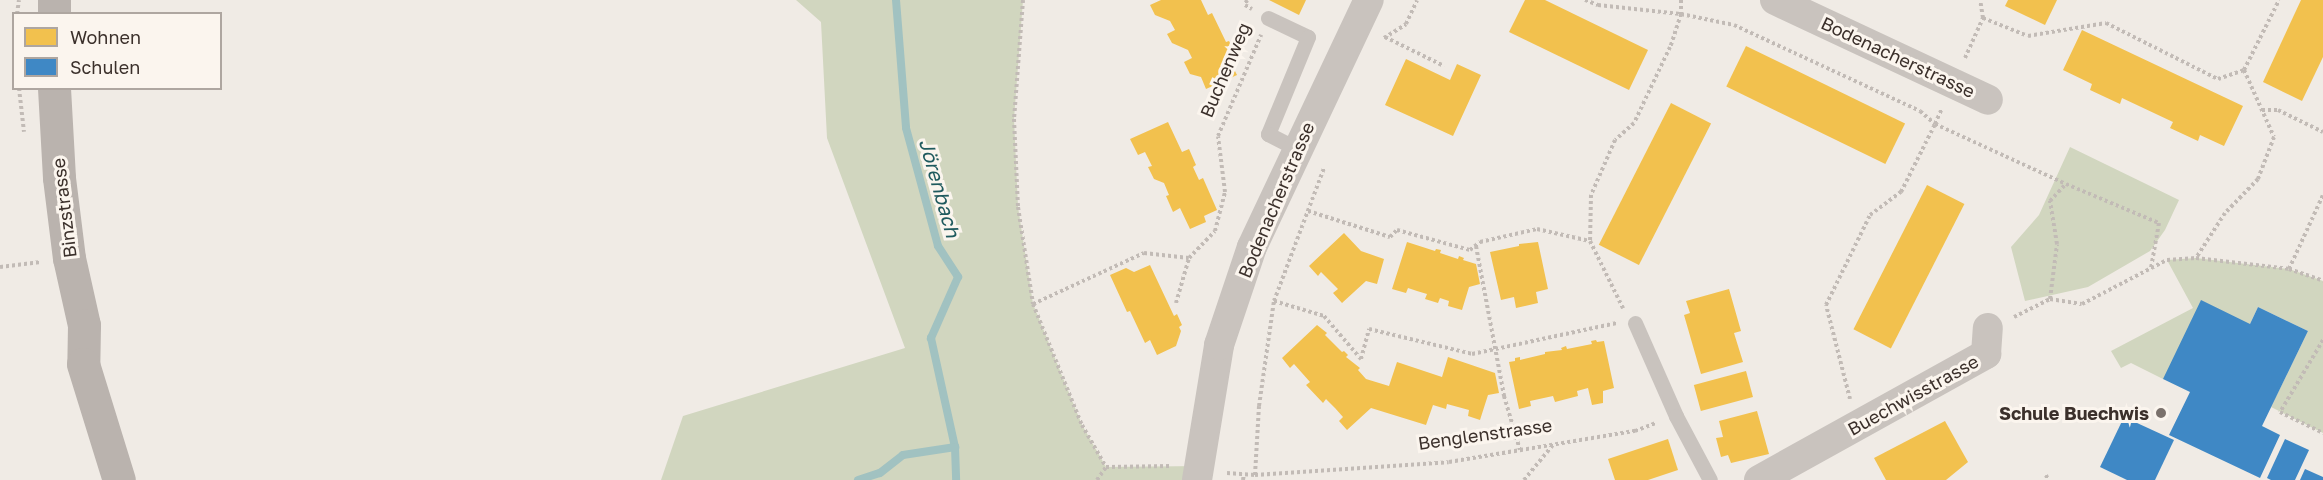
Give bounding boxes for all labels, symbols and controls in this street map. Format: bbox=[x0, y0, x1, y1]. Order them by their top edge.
legend bbox=[12, 12, 222, 90]
street label: Bodenacherstrasse bbox=[1818, 12, 1978, 102]
street label: Buchenweg bbox=[1195, 19, 1255, 121]
text: Wohnen bbox=[70, 26, 141, 48]
text: Schulen bbox=[70, 56, 140, 78]
street label: Bodenacherstrasse bbox=[1233, 119, 1319, 281]
water label: Jörenbach bbox=[914, 136, 966, 240]
street label: Binzstrasse bbox=[47, 157, 81, 259]
street label: Buechwisstrasse bbox=[1844, 350, 1982, 440]
place label: Schule Buechwis bbox=[1999, 402, 2149, 424]
marker: Schule Buechwis bbox=[2154, 406, 2168, 420]
street label: Benglenstrasse bbox=[1417, 414, 1553, 454]

